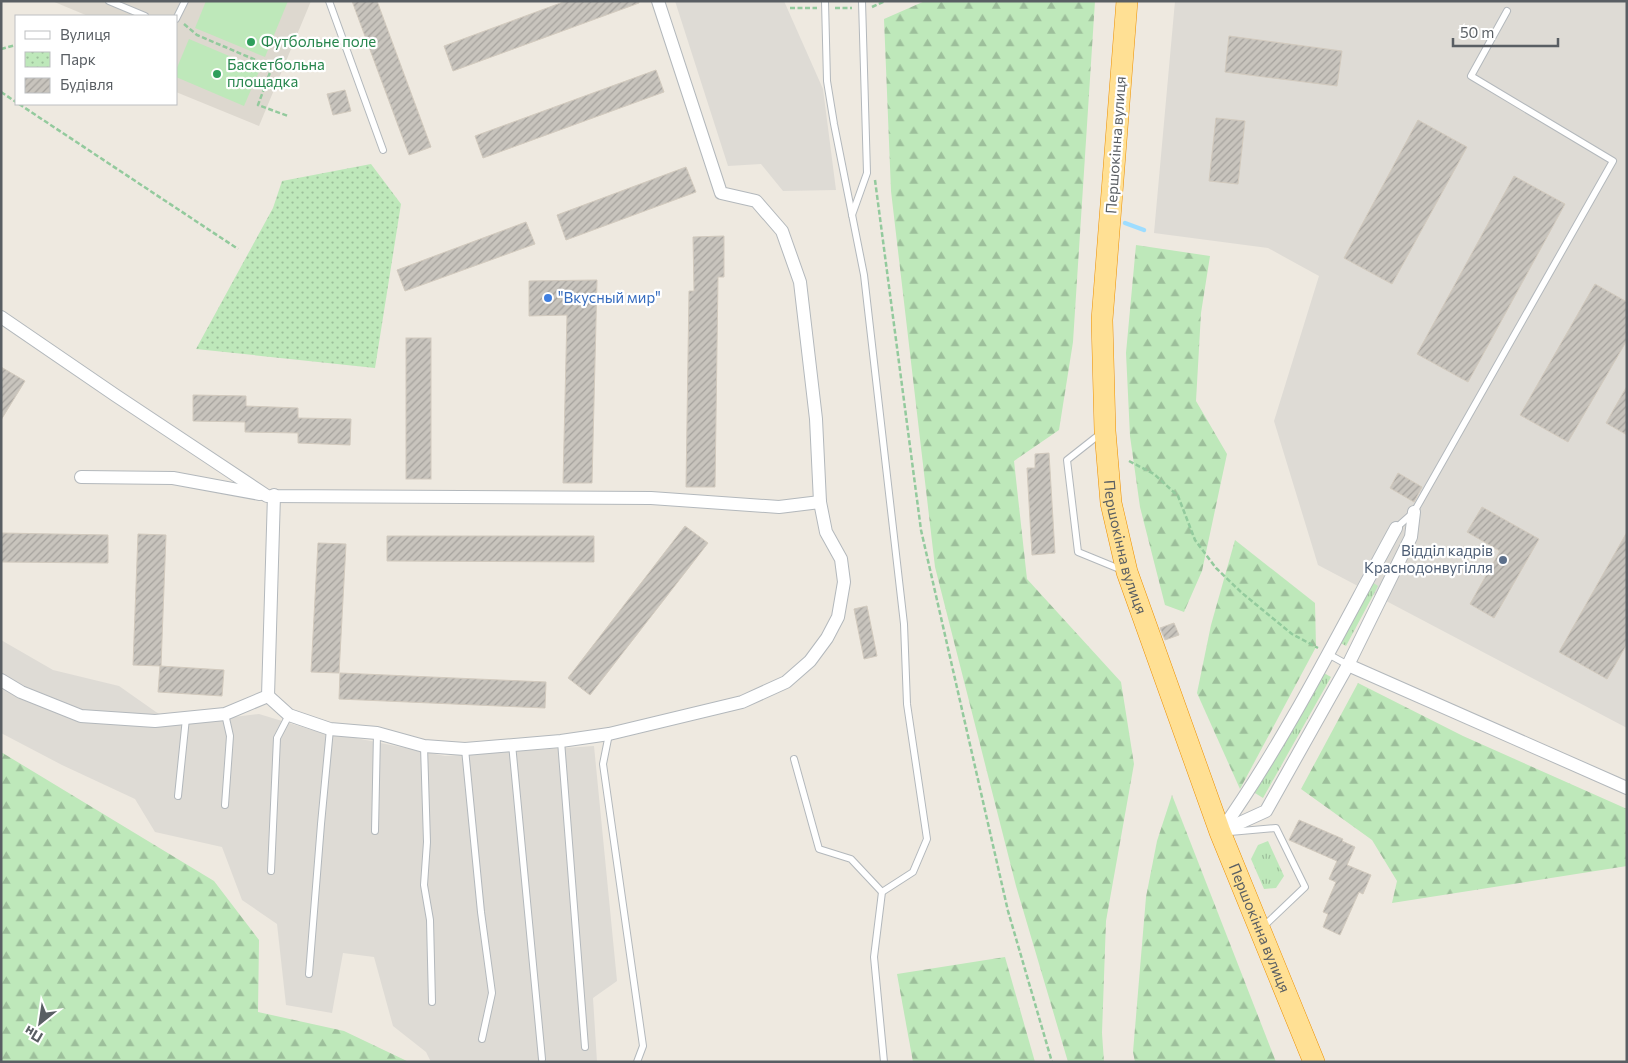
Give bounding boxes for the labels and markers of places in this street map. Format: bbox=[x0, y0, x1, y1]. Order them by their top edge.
place label: Футбольне поле bbox=[261, 32, 376, 50]
marker: Футбольне поле bbox=[245, 36, 257, 48]
place label: Баскетбольна площадка bbox=[227, 55, 325, 90]
marker: Баскетбольна площадка bbox=[211, 68, 223, 80]
place label: "Вкусный мир" bbox=[558, 288, 661, 306]
marker: "Вкусный мир" bbox=[542, 292, 554, 304]
place label: Відділ кадрів Краснодонвугілля bbox=[1364, 541, 1493, 576]
marker: Відділ кадрів Краснодонвугілля bbox=[1497, 554, 1509, 566]

